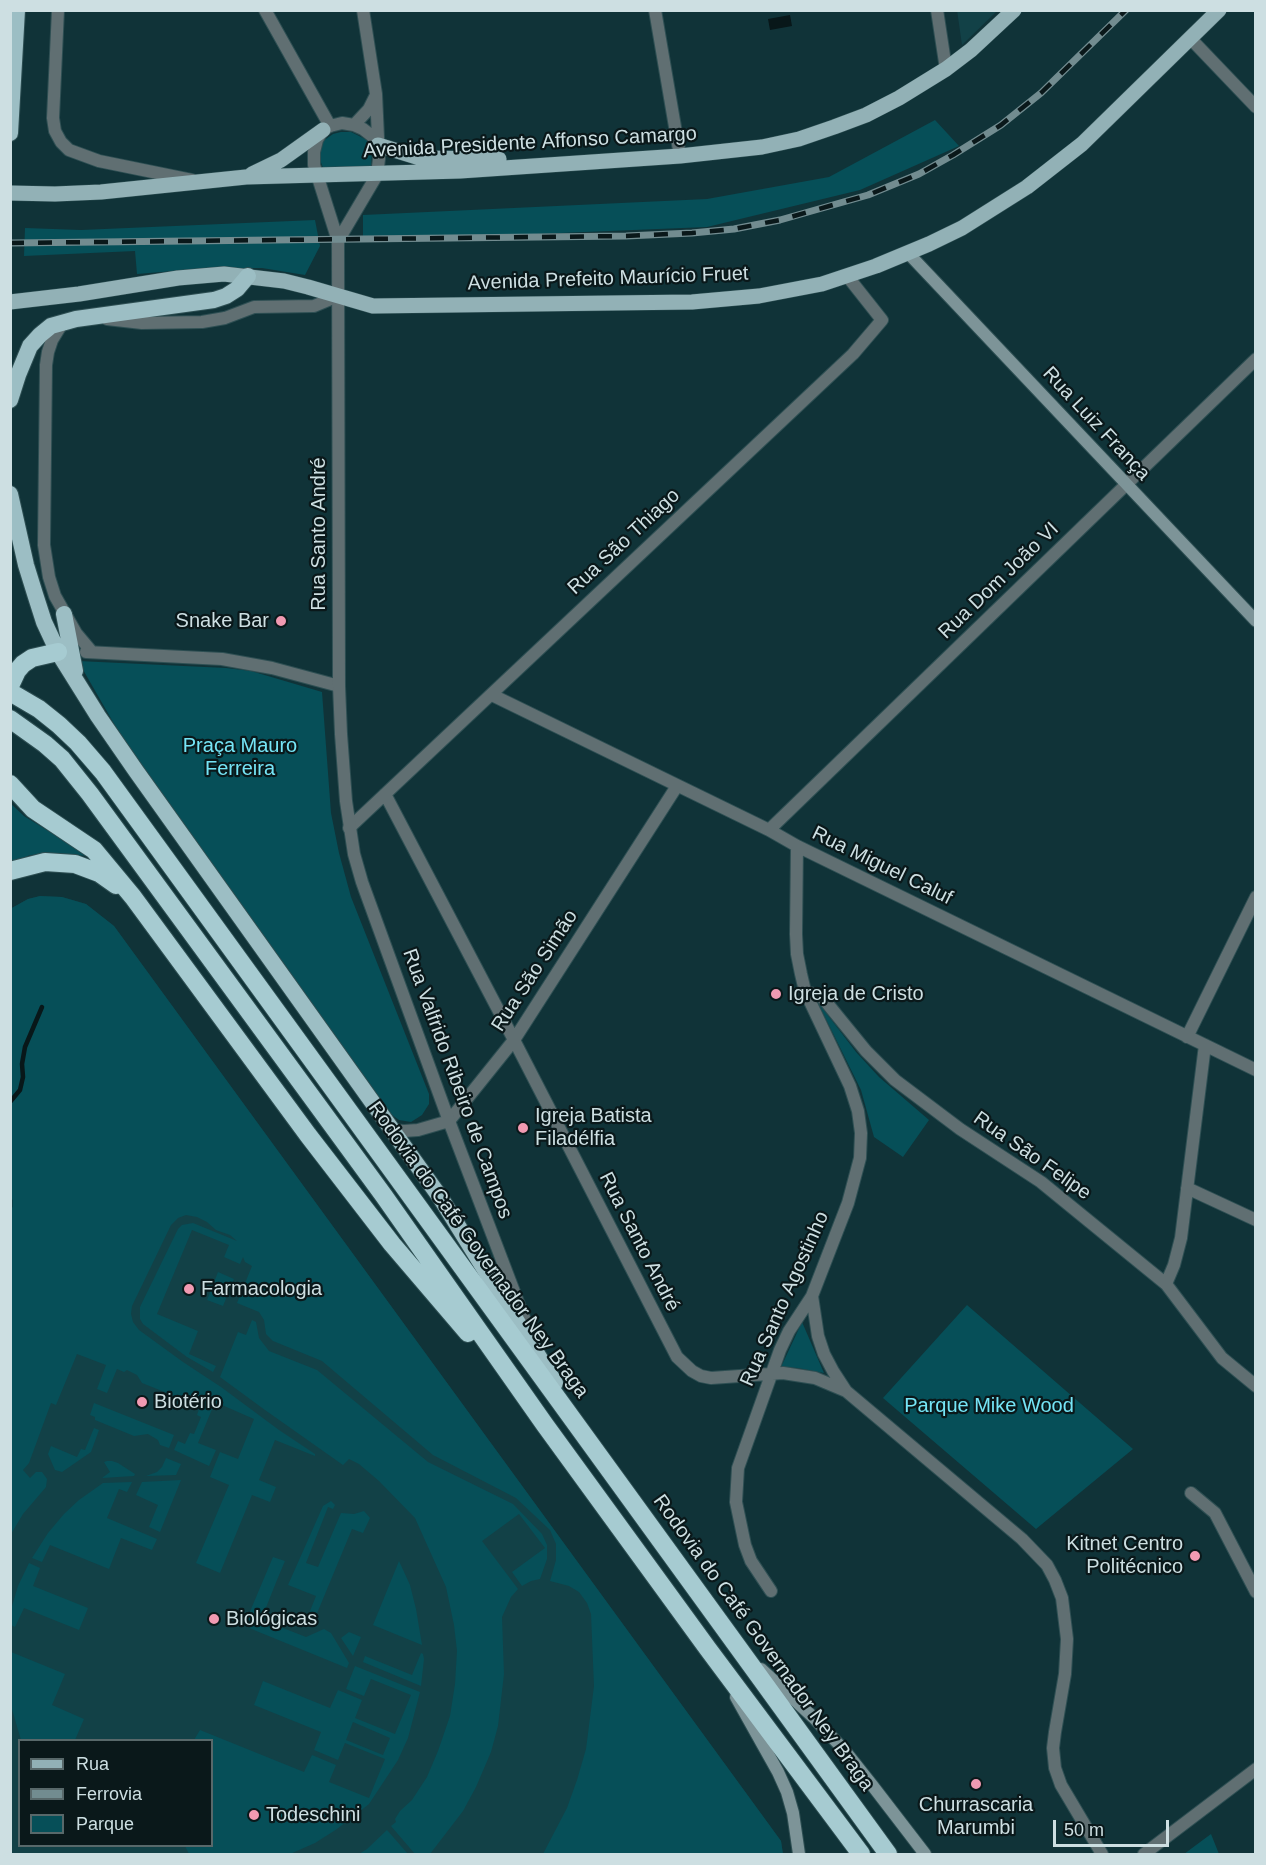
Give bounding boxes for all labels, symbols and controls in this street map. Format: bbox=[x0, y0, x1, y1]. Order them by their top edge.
street label: Avenida Presidente Affonso Camargo bbox=[363, 122, 697, 164]
street label: Avenida Prefeito Maurício Fruet bbox=[467, 262, 749, 296]
street label: Rua Luiz França bbox=[1037, 362, 1155, 486]
street label: Rua Santo André bbox=[307, 457, 331, 611]
street label: Rua São Thiago bbox=[563, 484, 685, 600]
street label: Rua Dom João VI bbox=[934, 518, 1064, 644]
place label: Snake Bar bbox=[176, 609, 269, 633]
marker: Snake Bar bbox=[274, 614, 288, 628]
park label: Praça Mauro Ferreira bbox=[183, 734, 297, 781]
street label: Rua Miguel Caluf bbox=[808, 822, 956, 910]
street label: Rua São Simão bbox=[487, 906, 583, 1036]
street label: Rua Valfrido Ribeiro de Campos bbox=[397, 946, 517, 1222]
place label: Igreja de Cristo bbox=[788, 982, 924, 1006]
marker: Igreja de Cristo bbox=[769, 987, 783, 1001]
street label: Rodovia do Café Governador Ney Braga bbox=[362, 1097, 594, 1403]
place label: Igreja Batista Filadélfia bbox=[535, 1104, 652, 1151]
street label: Rua São Felipe bbox=[969, 1107, 1095, 1205]
marker: Igreja Batista Filadélfia bbox=[516, 1121, 530, 1135]
street label: Rua Santo André bbox=[593, 1168, 685, 1316]
street label: Rua Santo Agostinho bbox=[736, 1208, 834, 1390]
place label: Farmacologia bbox=[201, 1277, 322, 1301]
marker: Farmacologia bbox=[182, 1282, 196, 1296]
place label: Biotério bbox=[154, 1390, 222, 1414]
park label: Parque Mike Wood bbox=[904, 1394, 1074, 1418]
marker: Biotério bbox=[135, 1395, 149, 1409]
street label: Rodovia do Café Governador Ney Braga bbox=[647, 1490, 879, 1796]
place label: Kitnet Centro Politécnico bbox=[1066, 1532, 1183, 1579]
marker: Kitnet Centro Politécnico bbox=[1188, 1549, 1202, 1563]
place label: Biológicas bbox=[226, 1607, 317, 1631]
marker: Biológicas bbox=[207, 1612, 221, 1626]
legend bbox=[18, 1739, 213, 1847]
text: Rua bbox=[76, 1754, 109, 1774]
marker: Churrascaria Marumbi bbox=[969, 1777, 983, 1791]
text: Ferrovia bbox=[76, 1784, 142, 1804]
place label: Churrascaria Marumbi bbox=[919, 1793, 1033, 1840]
place label: Todeschini bbox=[266, 1803, 361, 1827]
marker: Todeschini bbox=[247, 1808, 261, 1822]
scale bar bbox=[1056, 1808, 1172, 1846]
text: Parque bbox=[76, 1814, 134, 1834]
text: 50 m bbox=[1064, 1820, 1104, 1840]

